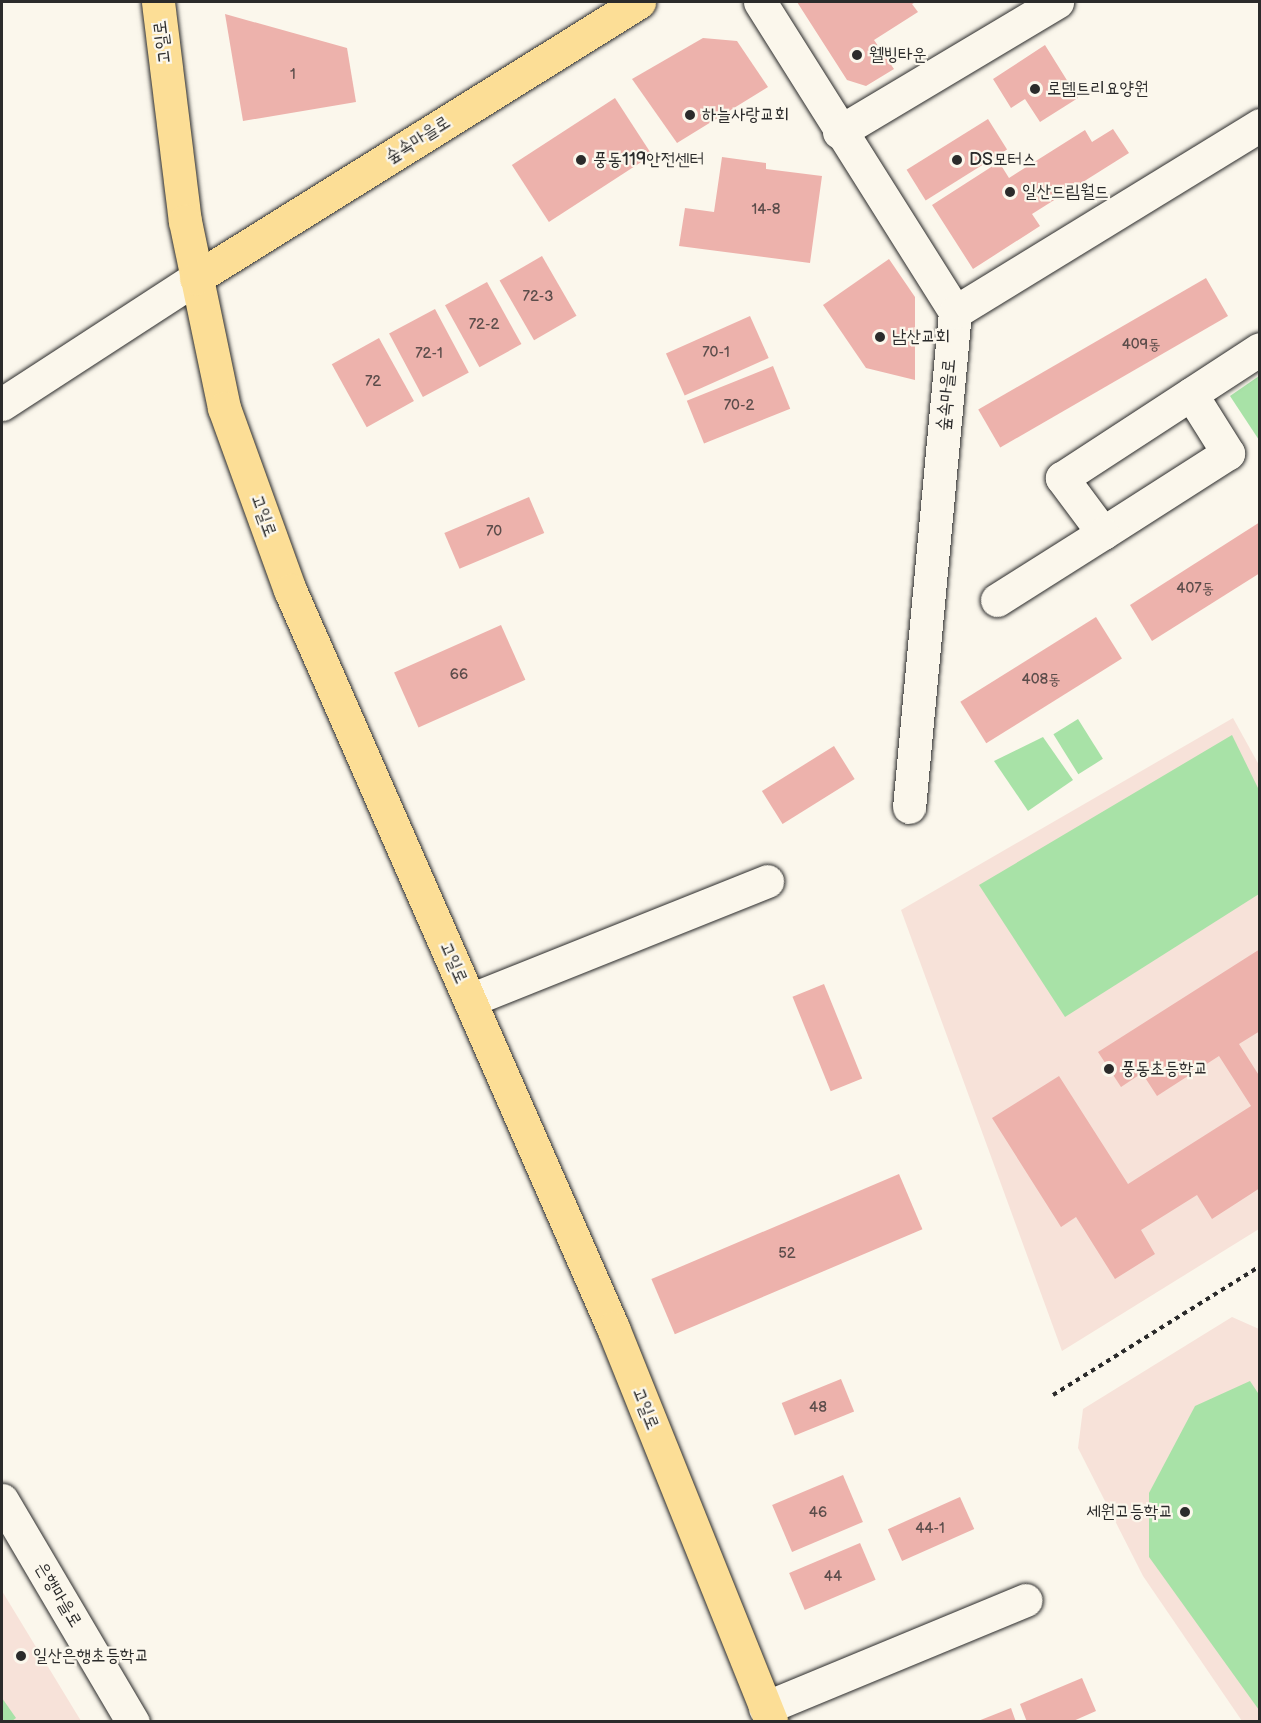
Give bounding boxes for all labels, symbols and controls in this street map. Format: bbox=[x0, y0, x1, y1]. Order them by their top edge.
street label: 고일로 bbox=[150, 19, 176, 65]
place label: 웰빙타운 bbox=[869, 44, 927, 66]
marker: 웰빙타운 bbox=[850, 48, 864, 62]
house number: 1 bbox=[290, 66, 296, 84]
place label: 로뎀트리요양원 bbox=[1047, 78, 1148, 100]
marker: 로뎀트리요양원 bbox=[1028, 82, 1042, 96]
place label: 하늘사랑교회 bbox=[702, 104, 789, 126]
marker: 하늘사랑교회 bbox=[683, 108, 697, 122]
street label: 숲속마을로 bbox=[382, 112, 454, 168]
place label: 풍동119안전센터 bbox=[593, 149, 704, 171]
place label: DS모터스 bbox=[969, 149, 1036, 171]
marker: 풍동119안전센터 bbox=[574, 153, 588, 167]
marker: DS모터스 bbox=[950, 153, 964, 167]
place label: 일산드림월드 bbox=[1022, 181, 1109, 203]
marker: 일산드림월드 bbox=[1003, 185, 1017, 199]
house number: 14-8 bbox=[751, 201, 781, 219]
house number: 72-3 bbox=[523, 288, 553, 306]
house number: 72-2 bbox=[469, 316, 499, 334]
place label: 남산교회 bbox=[892, 326, 950, 348]
marker: 남산교회 bbox=[873, 330, 887, 344]
house number: 409동 bbox=[1122, 336, 1160, 354]
house number: 70-1 bbox=[702, 344, 730, 362]
house number: 72-1 bbox=[415, 345, 443, 363]
street label: 숲속마을로 bbox=[933, 358, 961, 432]
house number: 72 bbox=[365, 373, 381, 391]
house number: 70-2 bbox=[724, 397, 754, 415]
street label: 고일로 bbox=[245, 492, 281, 540]
house number: 70 bbox=[486, 523, 502, 541]
house number: 407동 bbox=[1176, 580, 1214, 598]
house number: 66 bbox=[450, 666, 468, 684]
house number: 408동 bbox=[1022, 671, 1060, 689]
street label: 고일로 bbox=[434, 939, 472, 987]
place label: 풍동초등학교 bbox=[1121, 1058, 1208, 1080]
marker: 풍동초등학교 bbox=[1102, 1062, 1116, 1076]
house number: 52 bbox=[778, 1245, 796, 1263]
street label: 고일로 bbox=[627, 1385, 663, 1433]
house number: 48 bbox=[809, 1399, 827, 1417]
place label: 세원고등학교 bbox=[1086, 1501, 1173, 1523]
house number: 46 bbox=[809, 1504, 827, 1522]
marker: 세원고등학교 bbox=[1178, 1505, 1192, 1519]
house number: 44-1 bbox=[915, 1520, 945, 1538]
street label: 은행마을로 bbox=[30, 1558, 86, 1632]
house number: 44 bbox=[824, 1568, 842, 1586]
place label: 일산은행초등학교 bbox=[33, 1645, 149, 1667]
marker: 일산은행초등학교 bbox=[14, 1649, 28, 1663]

